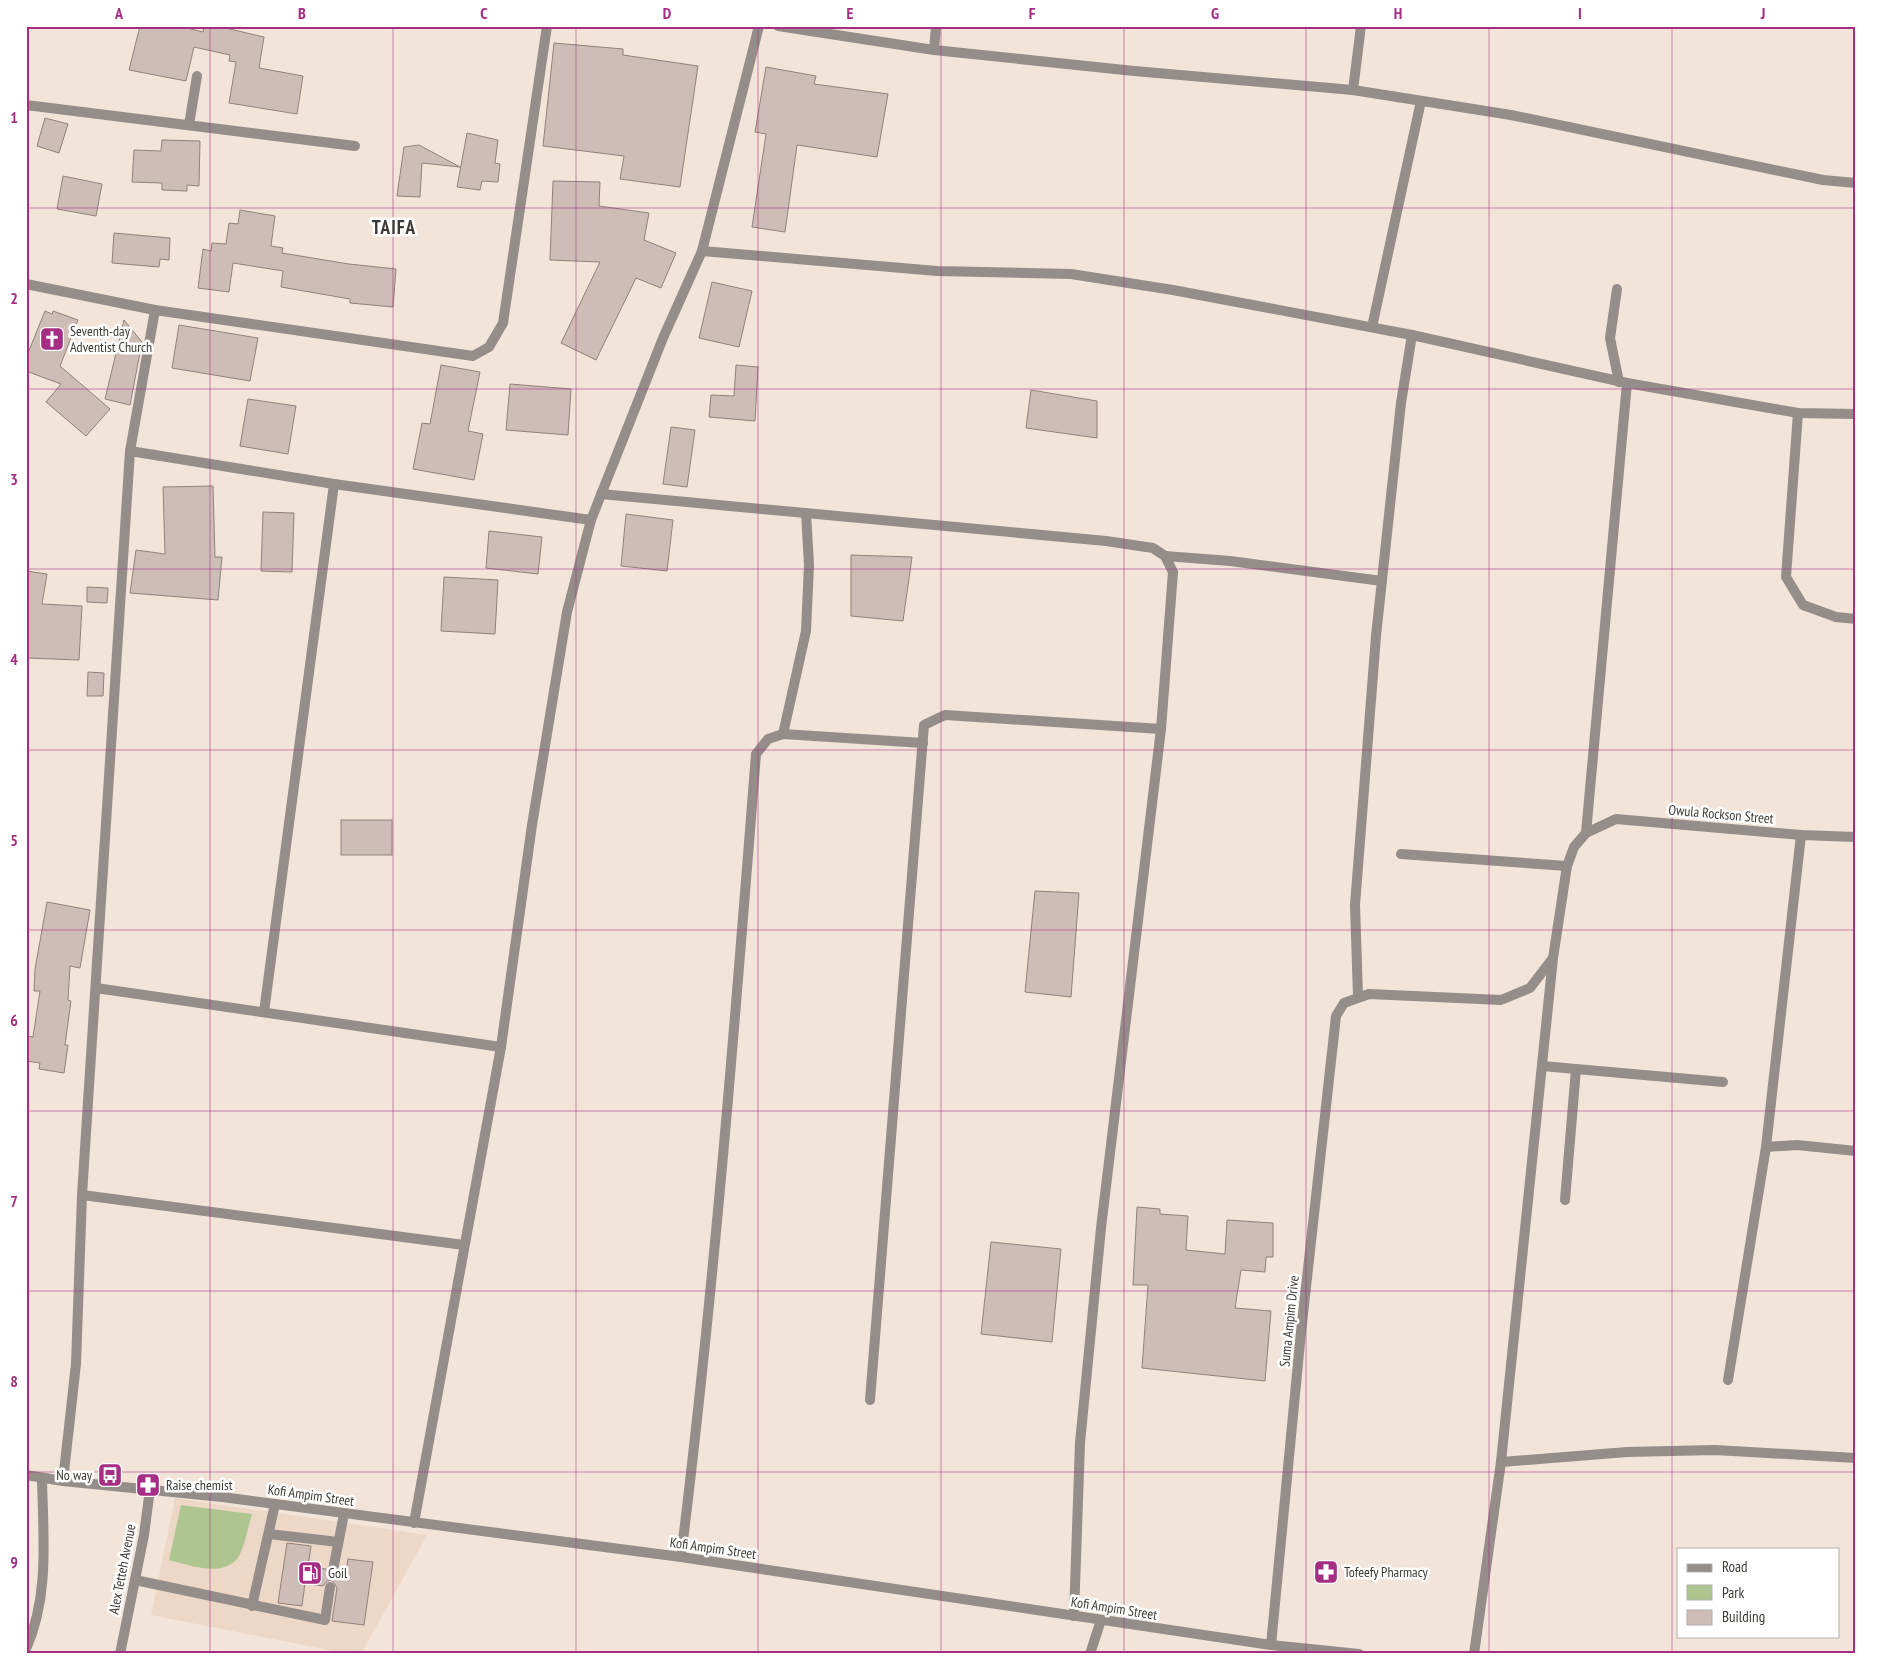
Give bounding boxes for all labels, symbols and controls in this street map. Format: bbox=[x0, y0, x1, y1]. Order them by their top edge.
text: A bbox=[114, 3, 124, 23]
text: B bbox=[298, 3, 306, 23]
text: C bbox=[480, 3, 488, 23]
text: D bbox=[663, 3, 672, 23]
text: E bbox=[847, 3, 854, 23]
text: F bbox=[1029, 3, 1036, 23]
text: G bbox=[1211, 3, 1219, 23]
text: H bbox=[1394, 3, 1402, 23]
text: I bbox=[1578, 3, 1582, 23]
text: J bbox=[1760, 3, 1765, 23]
text: 1 bbox=[10, 107, 18, 127]
district label: TAIFA bbox=[372, 215, 416, 239]
text: 2 bbox=[10, 288, 18, 308]
place label: Seventh-day Adventist Church bbox=[70, 322, 152, 356]
church icon: Seventh-day Adventist Church bbox=[39, 326, 65, 352]
text: 3 bbox=[10, 469, 18, 489]
text: 4 bbox=[10, 649, 18, 669]
street label: Owula Rockson Street bbox=[1668, 800, 1774, 828]
text: 5 bbox=[10, 830, 18, 850]
text: 6 bbox=[10, 1010, 18, 1030]
text: 7 bbox=[10, 1191, 18, 1211]
street label: Suma Ampim Drive bbox=[1275, 1274, 1303, 1368]
text: 8 bbox=[10, 1371, 18, 1391]
bus stop icon: No way bbox=[97, 1462, 123, 1488]
place label: No way bbox=[56, 1466, 93, 1484]
pharmacy icon: Raise chemist bbox=[135, 1472, 161, 1498]
place label: Raise chemist bbox=[166, 1476, 233, 1494]
street label: Kofi Ampim Street bbox=[267, 1480, 355, 1510]
street label: Alex Tetteh Avenue bbox=[104, 1522, 140, 1616]
street label: Kofi Ampim Street bbox=[669, 1533, 757, 1563]
legend bbox=[1677, 1548, 1840, 1638]
text: 9 bbox=[10, 1552, 18, 1572]
text: Road bbox=[1722, 1557, 1748, 1576]
pharmacy icon: Tofeefy Pharmacy bbox=[1313, 1559, 1339, 1585]
fuel station icon: Goil bbox=[297, 1560, 323, 1586]
place label: Tofeefy Pharmacy bbox=[1344, 1563, 1429, 1581]
place label: Goil bbox=[328, 1564, 348, 1582]
text: Park bbox=[1722, 1583, 1744, 1602]
street label: Kofi Ampim Street bbox=[1070, 1592, 1159, 1624]
text: Building bbox=[1722, 1607, 1765, 1626]

